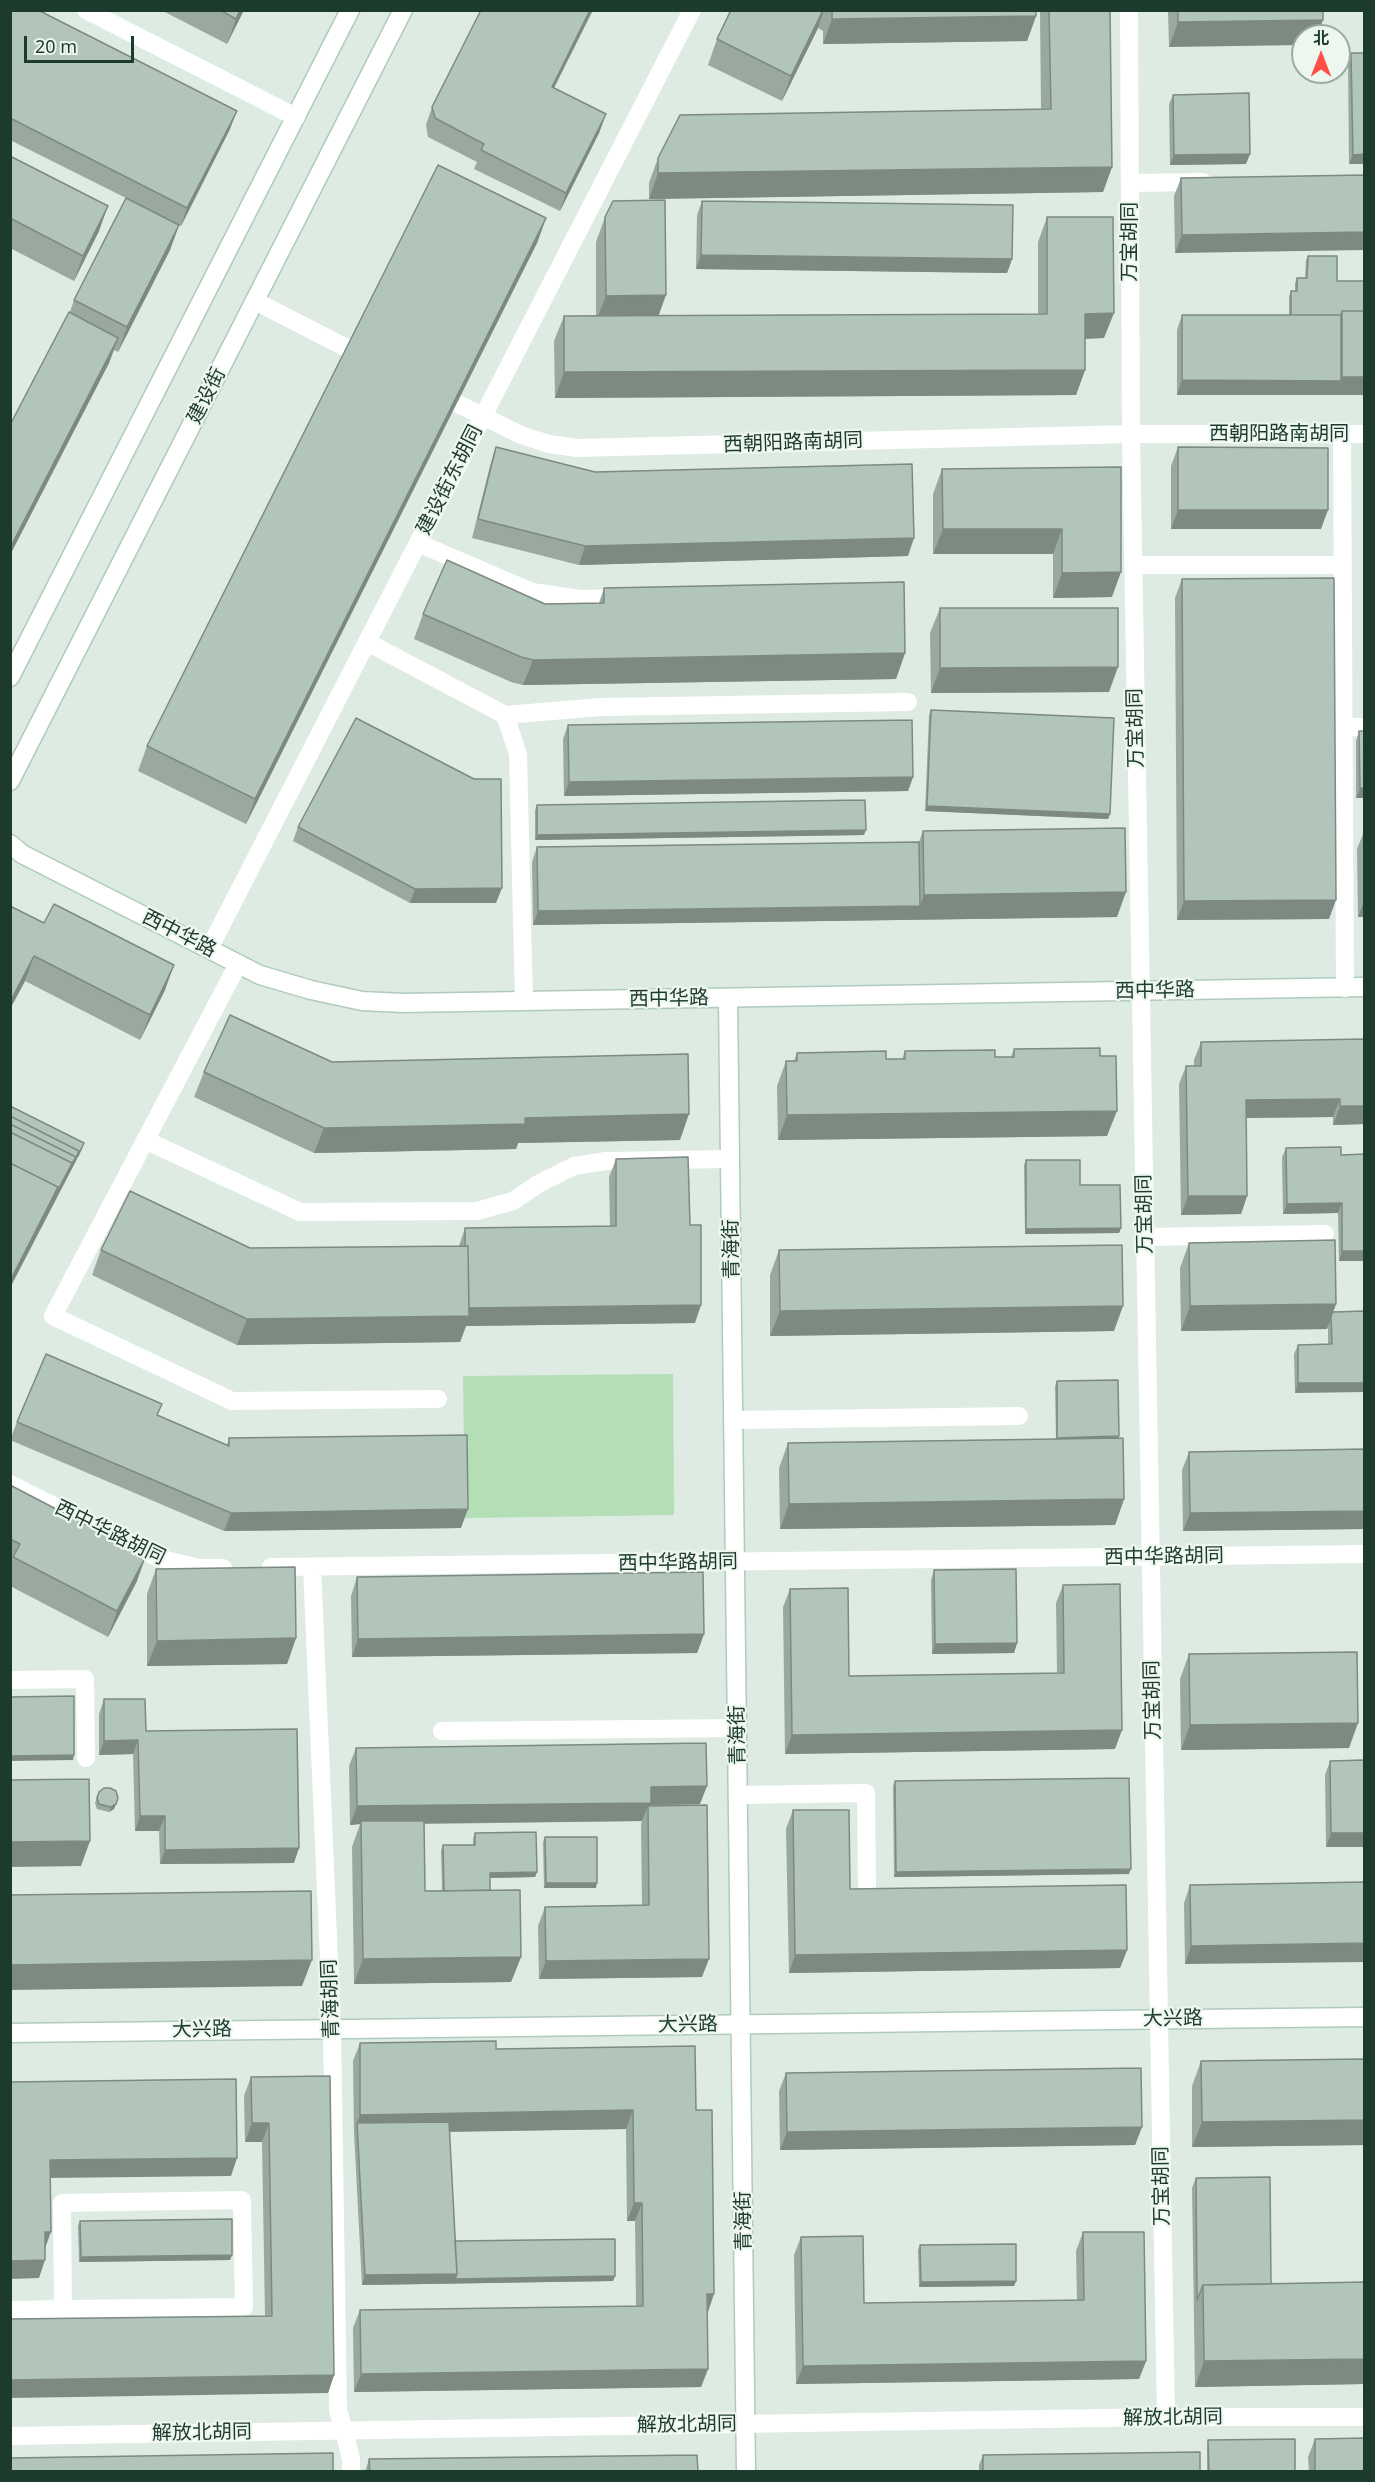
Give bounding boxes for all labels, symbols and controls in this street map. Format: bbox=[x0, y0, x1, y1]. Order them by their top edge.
scale bar bbox=[27, 24, 136, 62]
north arrow bbox=[1291, 24, 1351, 84]
text: 北 bbox=[1313, 27, 1329, 49]
text: 20 m bbox=[35, 34, 77, 58]
street label: 万宝胡同 bbox=[1118, 202, 1142, 282]
street label: 建设街 bbox=[183, 364, 231, 428]
street label: 建设街东胡同 bbox=[412, 421, 488, 539]
street label: 西朝阳路南胡同 bbox=[1209, 422, 1349, 446]
street label: 西朝阳路南胡同 bbox=[723, 429, 863, 457]
street label: 万宝胡同 bbox=[1123, 688, 1149, 768]
street label: 西中华路 bbox=[138, 905, 220, 963]
street label: 西中华路 bbox=[1115, 978, 1195, 1004]
street label: 西中华路 bbox=[629, 986, 709, 1012]
street label: 万宝胡同 bbox=[1132, 1174, 1158, 1254]
street label: 青海街 bbox=[719, 1219, 745, 1279]
street label: 西中华路胡同 bbox=[51, 1496, 169, 1570]
street label: 西中华路胡同 bbox=[1104, 1544, 1224, 1570]
street label: 西中华路胡同 bbox=[618, 1550, 738, 1576]
street label: 万宝胡同 bbox=[1140, 1660, 1166, 1740]
street label: 青海街 bbox=[725, 1705, 751, 1765]
street label: 青海胡同 bbox=[318, 1959, 344, 2039]
street label: 大兴路 bbox=[1143, 2006, 1203, 2032]
street label: 大兴路 bbox=[658, 2012, 718, 2038]
street label: 大兴路 bbox=[172, 2017, 232, 2043]
street label: 万宝胡同 bbox=[1149, 2146, 1175, 2226]
street label: 青海街 bbox=[731, 2191, 757, 2251]
street label: 解放北胡同 bbox=[1123, 2405, 1223, 2431]
street label: 解放北胡同 bbox=[637, 2412, 737, 2438]
street label: 解放北胡同 bbox=[152, 2420, 252, 2446]

